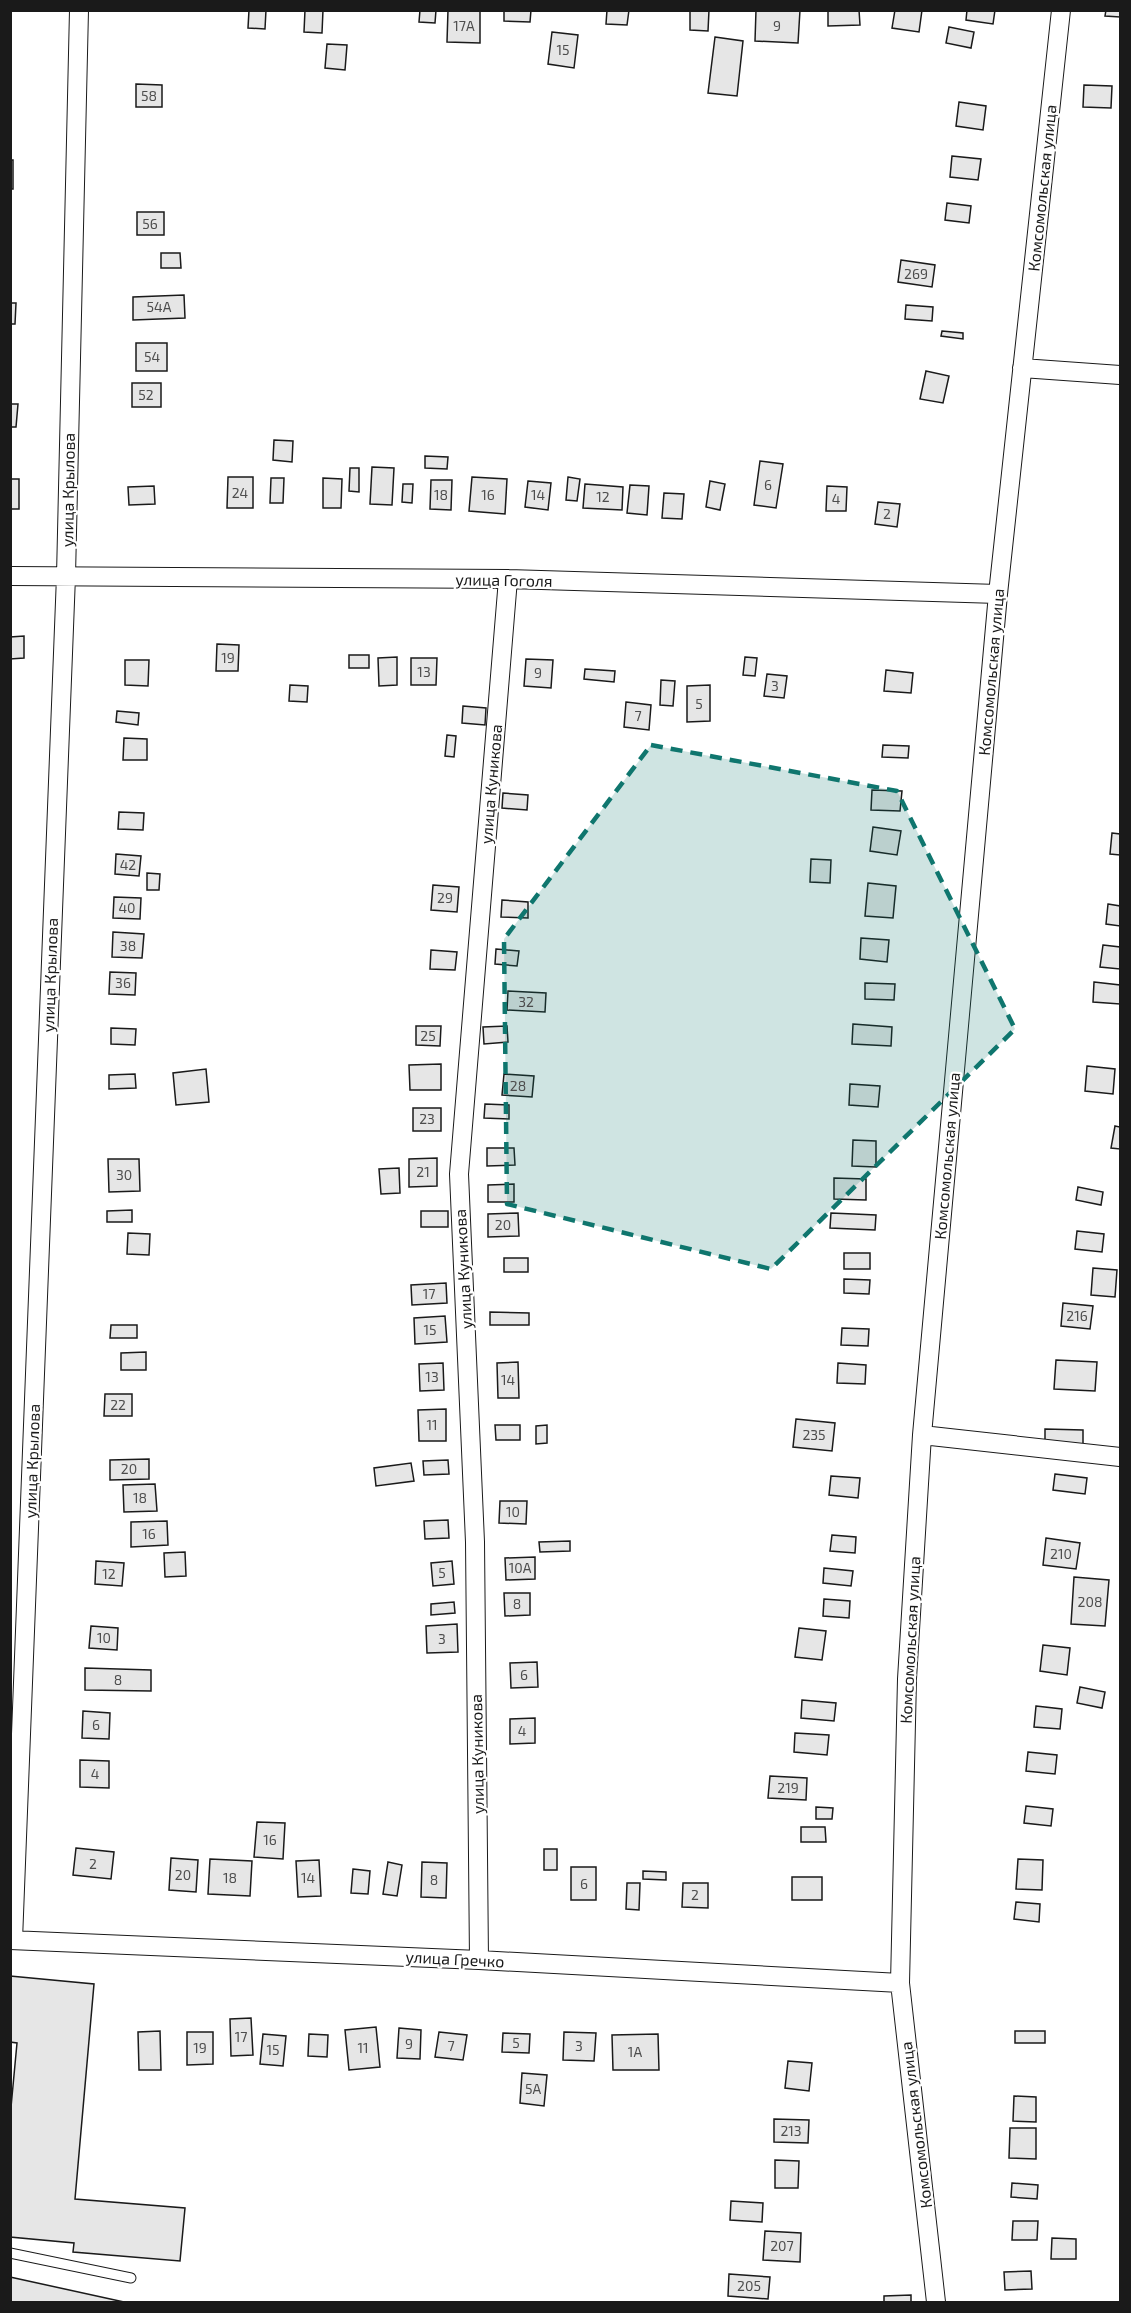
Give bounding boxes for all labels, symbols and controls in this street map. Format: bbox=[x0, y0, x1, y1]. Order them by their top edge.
house number: 17А bbox=[453, 17, 475, 34]
house number: 9 bbox=[773, 17, 781, 34]
house number: 15 bbox=[556, 41, 570, 58]
house number: 58 bbox=[141, 87, 157, 104]
street label: Комсомольская улица bbox=[1023, 104, 1061, 272]
house number: 56 bbox=[142, 215, 158, 232]
house number: 269 bbox=[904, 265, 928, 282]
house number: 54А bbox=[147, 298, 172, 315]
house number: 54 bbox=[144, 348, 160, 365]
house number: 52 bbox=[138, 386, 154, 403]
street label: улица Крылова bbox=[57, 433, 79, 547]
house number: 6 bbox=[764, 476, 772, 493]
house number: 24 bbox=[232, 484, 248, 501]
house number: 18 bbox=[434, 486, 448, 503]
house number: 16 bbox=[481, 486, 495, 503]
house number: 14 bbox=[531, 486, 545, 503]
house number: 12 bbox=[596, 488, 610, 505]
house number: 4 bbox=[832, 490, 840, 507]
house number: 2 bbox=[883, 505, 891, 522]
street label: улица Гоголя bbox=[455, 569, 553, 591]
street label: Комсомольская улица bbox=[974, 588, 1008, 756]
house number: 19 bbox=[221, 649, 235, 666]
house number: 13 bbox=[417, 663, 431, 680]
house number: 9 bbox=[534, 664, 542, 681]
house number: 3 bbox=[771, 677, 779, 694]
house number: 5 bbox=[695, 695, 703, 712]
house number: 7 bbox=[634, 707, 642, 724]
street label: улица Куникова bbox=[476, 723, 506, 845]
house number: 42 bbox=[120, 856, 136, 873]
house number: 29 bbox=[437, 889, 453, 906]
house number: 40 bbox=[118, 899, 136, 916]
street label: улица Крылова bbox=[38, 917, 62, 1033]
house number: 38 bbox=[120, 937, 136, 954]
house number: 36 bbox=[115, 974, 131, 991]
house number: 32 bbox=[518, 993, 534, 1010]
house number: 25 bbox=[420, 1027, 436, 1044]
street label: Комсомольская улица bbox=[930, 1072, 964, 1240]
house number: 28 bbox=[510, 1077, 526, 1094]
house number: 23 bbox=[419, 1110, 435, 1127]
house number: 21 bbox=[416, 1163, 430, 1180]
house number: 30 bbox=[116, 1166, 132, 1183]
street label: улица Куникова bbox=[450, 1208, 476, 1330]
house number: 20 bbox=[495, 1216, 511, 1233]
house number: 17 bbox=[423, 1285, 435, 1302]
house number: 216 bbox=[1066, 1307, 1088, 1324]
house number: 15 bbox=[423, 1321, 437, 1338]
house number: 13 bbox=[425, 1368, 439, 1385]
house number: 14 bbox=[501, 1371, 515, 1388]
house number: 22 bbox=[110, 1396, 126, 1413]
street label: улица Крылова bbox=[20, 1403, 44, 1519]
house number: 11 bbox=[426, 1416, 438, 1433]
house number: 235 bbox=[802, 1426, 826, 1443]
house number: 20 bbox=[121, 1460, 137, 1477]
house number: 18 bbox=[133, 1489, 147, 1506]
house number: 10 bbox=[506, 1503, 520, 1520]
house number: 16 bbox=[142, 1525, 156, 1542]
house number: 210 bbox=[1050, 1545, 1072, 1562]
street label: Комсомольская улица bbox=[896, 1556, 924, 1724]
house number: 10А bbox=[509, 1559, 532, 1576]
house number: 5 bbox=[438, 1564, 446, 1581]
house number: 12 bbox=[102, 1565, 116, 1582]
house number: 208 bbox=[1078, 1593, 1102, 1610]
house number: 8 bbox=[513, 1595, 521, 1612]
house number: 10 bbox=[97, 1629, 111, 1646]
house number: 3 bbox=[438, 1630, 446, 1647]
house number: 6 bbox=[520, 1666, 528, 1683]
house number: 8 bbox=[114, 1671, 122, 1688]
street label: улица Куникова bbox=[466, 1694, 488, 1814]
house number: 6 bbox=[92, 1716, 100, 1733]
house number: 4 bbox=[518, 1722, 526, 1739]
house number: 4 bbox=[91, 1765, 99, 1782]
house number: 219 bbox=[777, 1779, 799, 1796]
house number: 16 bbox=[263, 1831, 277, 1848]
house number: 2 bbox=[89, 1855, 97, 1872]
house number: 20 bbox=[175, 1866, 191, 1883]
house number: 18 bbox=[223, 1869, 237, 1886]
house number: 14 bbox=[301, 1869, 315, 1886]
house number: 8 bbox=[430, 1871, 438, 1888]
house number: 6 bbox=[580, 1875, 588, 1892]
house number: 2 bbox=[691, 1886, 699, 1903]
street label: улица Гречко bbox=[405, 1946, 505, 1972]
house number: 17 bbox=[235, 2028, 247, 2045]
house number: 5 bbox=[512, 2034, 520, 2051]
house number: 9 bbox=[405, 2035, 413, 2052]
house number: 7 bbox=[447, 2037, 455, 2054]
house number: 3 bbox=[575, 2037, 583, 2054]
house number: 19 bbox=[193, 2039, 207, 2056]
house number: 11 bbox=[357, 2039, 369, 2056]
street label: Комсомольская улица bbox=[896, 2040, 936, 2210]
house number: 15 bbox=[266, 2041, 280, 2058]
house number: 1А bbox=[628, 2043, 642, 2060]
house number: 5А bbox=[525, 2080, 541, 2097]
house number: 213 bbox=[780, 2122, 802, 2139]
house number: 207 bbox=[770, 2237, 794, 2254]
house number: 205 bbox=[737, 2277, 761, 2294]

